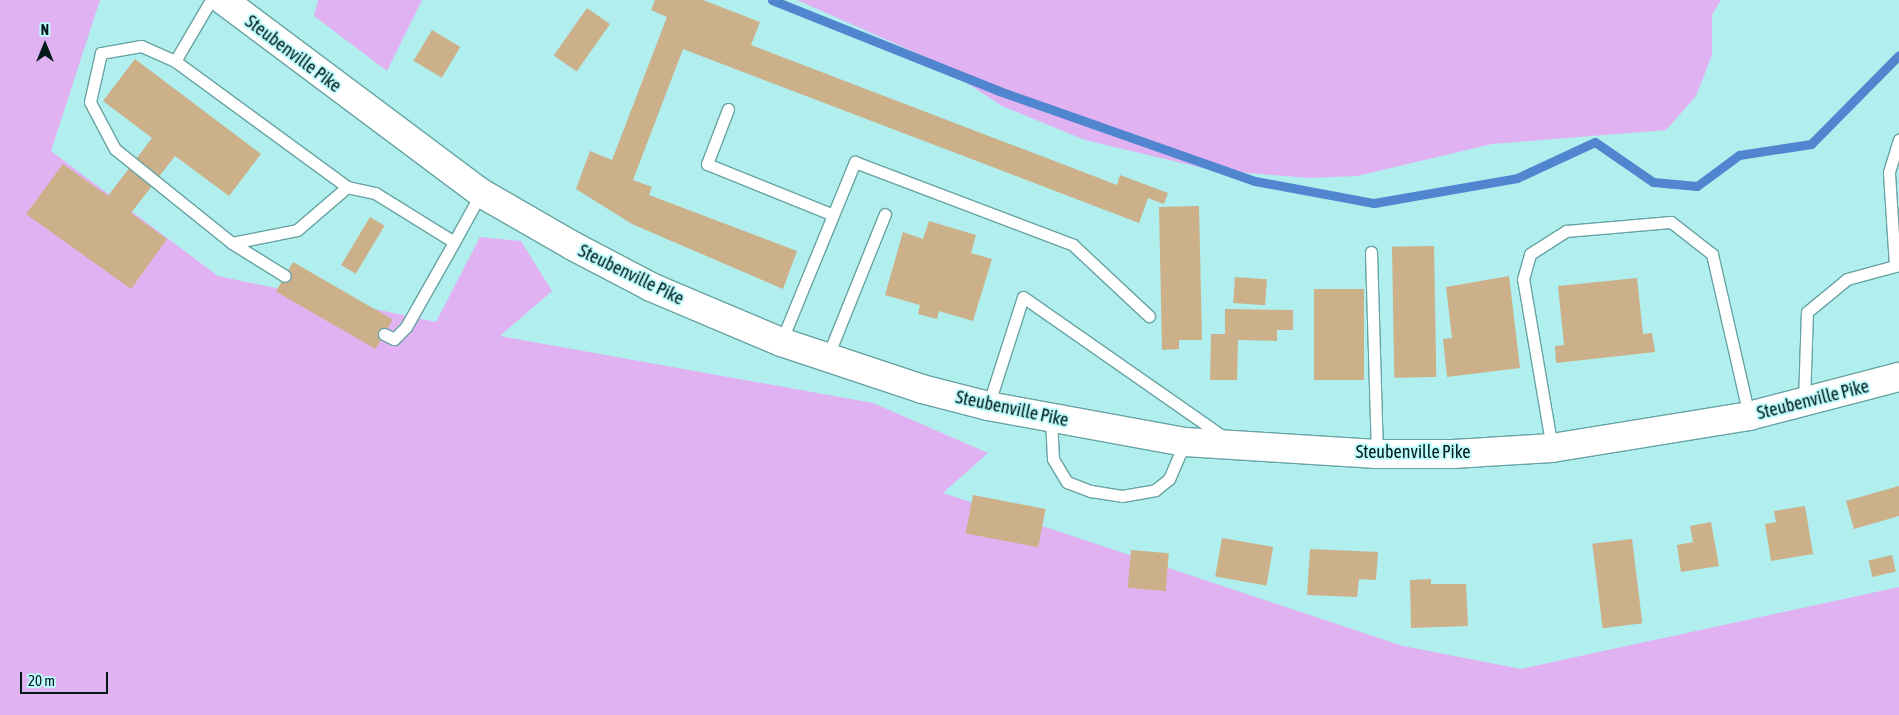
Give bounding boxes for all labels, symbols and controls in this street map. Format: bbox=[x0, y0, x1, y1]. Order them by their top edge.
street label: Steubenville Pike bbox=[241, 11, 345, 97]
north arrow bbox=[20, 20, 70, 70]
text: N bbox=[41, 22, 49, 38]
street label: Steubenville Pike bbox=[575, 240, 687, 310]
street label: Steubenville Pike bbox=[1755, 376, 1871, 424]
street label: Steubenville Pike bbox=[954, 387, 1070, 431]
street label: Steubenville Pike bbox=[1356, 441, 1470, 463]
scale bar bbox=[22, 662, 110, 694]
text: 20 m bbox=[28, 672, 55, 689]

